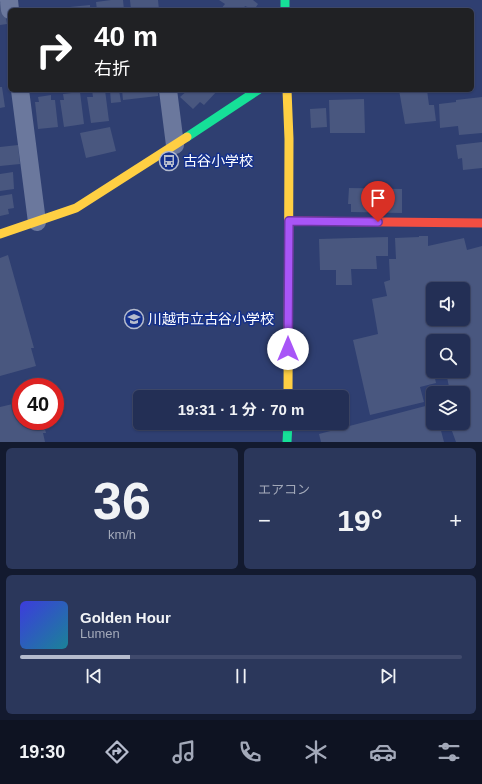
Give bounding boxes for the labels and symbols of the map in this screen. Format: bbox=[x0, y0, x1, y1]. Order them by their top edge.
bus stop icon: 古谷小学校 bbox=[158, 150, 180, 172]
place label: 古谷小学校 bbox=[183, 153, 253, 169]
pin bbox=[361, 181, 395, 222]
school or university icon: 川越市立古谷小学校 bbox=[123, 308, 145, 330]
place label: 川越市立古谷小学校 bbox=[148, 311, 274, 327]
position arrow bbox=[267, 328, 309, 370]
speed limit sign: 40 bbox=[12, 378, 64, 430]

